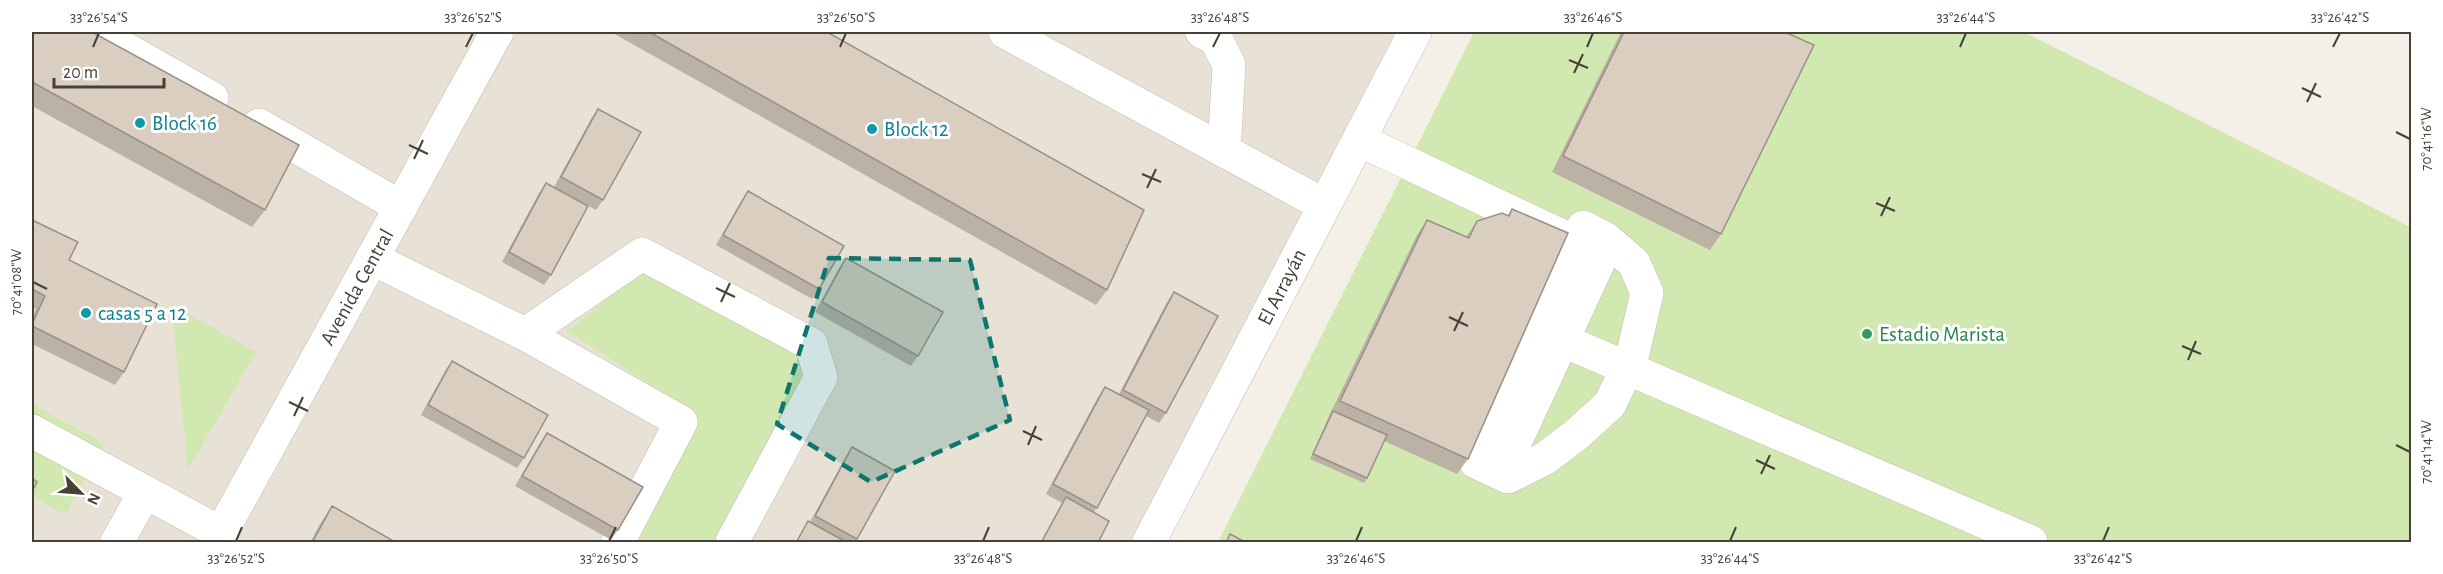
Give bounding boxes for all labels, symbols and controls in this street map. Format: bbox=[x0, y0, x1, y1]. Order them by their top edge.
text: 33°26'54"S bbox=[70, 10, 128, 25]
text: 33°26'52"S bbox=[444, 10, 502, 25]
text: 33°26'50"S bbox=[817, 10, 875, 25]
text: 33°26'48"S bbox=[1191, 10, 1249, 25]
text: 33°26'46"S bbox=[1564, 10, 1622, 25]
text: 33°26'44"S bbox=[1937, 10, 1995, 25]
text: 33°26'42"S bbox=[2311, 10, 2369, 25]
scale bar bbox=[54, 51, 164, 89]
text: 20 m bbox=[63, 64, 98, 82]
text: 70°41'16"W bbox=[2419, 107, 2434, 171]
place label: Block 16 bbox=[152, 113, 217, 134]
marker: Block 16 bbox=[133, 116, 147, 130]
place label: Block 12 bbox=[884, 119, 949, 140]
marker: Block 12 bbox=[865, 122, 879, 136]
street label: Avenida Central bbox=[317, 225, 397, 349]
street label: El Arrayán bbox=[1254, 246, 1310, 328]
text: 70°41'08"W bbox=[9, 248, 24, 315]
place label: casas 5 a 12 bbox=[98, 303, 186, 324]
marker: casas 5 a 12 bbox=[79, 306, 93, 320]
place label: Estadio Marista bbox=[1879, 324, 2005, 345]
marker: Estadio Marista bbox=[1860, 327, 1874, 341]
text: 70°41'14"W bbox=[2419, 420, 2434, 484]
north arrow bbox=[51, 463, 111, 523]
text: N bbox=[84, 490, 103, 507]
text: 33°26'52"S bbox=[207, 551, 265, 566]
text: 33°26'50"S bbox=[580, 551, 638, 566]
text: 33°26'48"S bbox=[954, 551, 1012, 566]
text: 33°26'46"S bbox=[1327, 551, 1385, 566]
text: 33°26'44"S bbox=[1701, 551, 1759, 566]
text: 33°26'42"S bbox=[2074, 551, 2132, 566]

